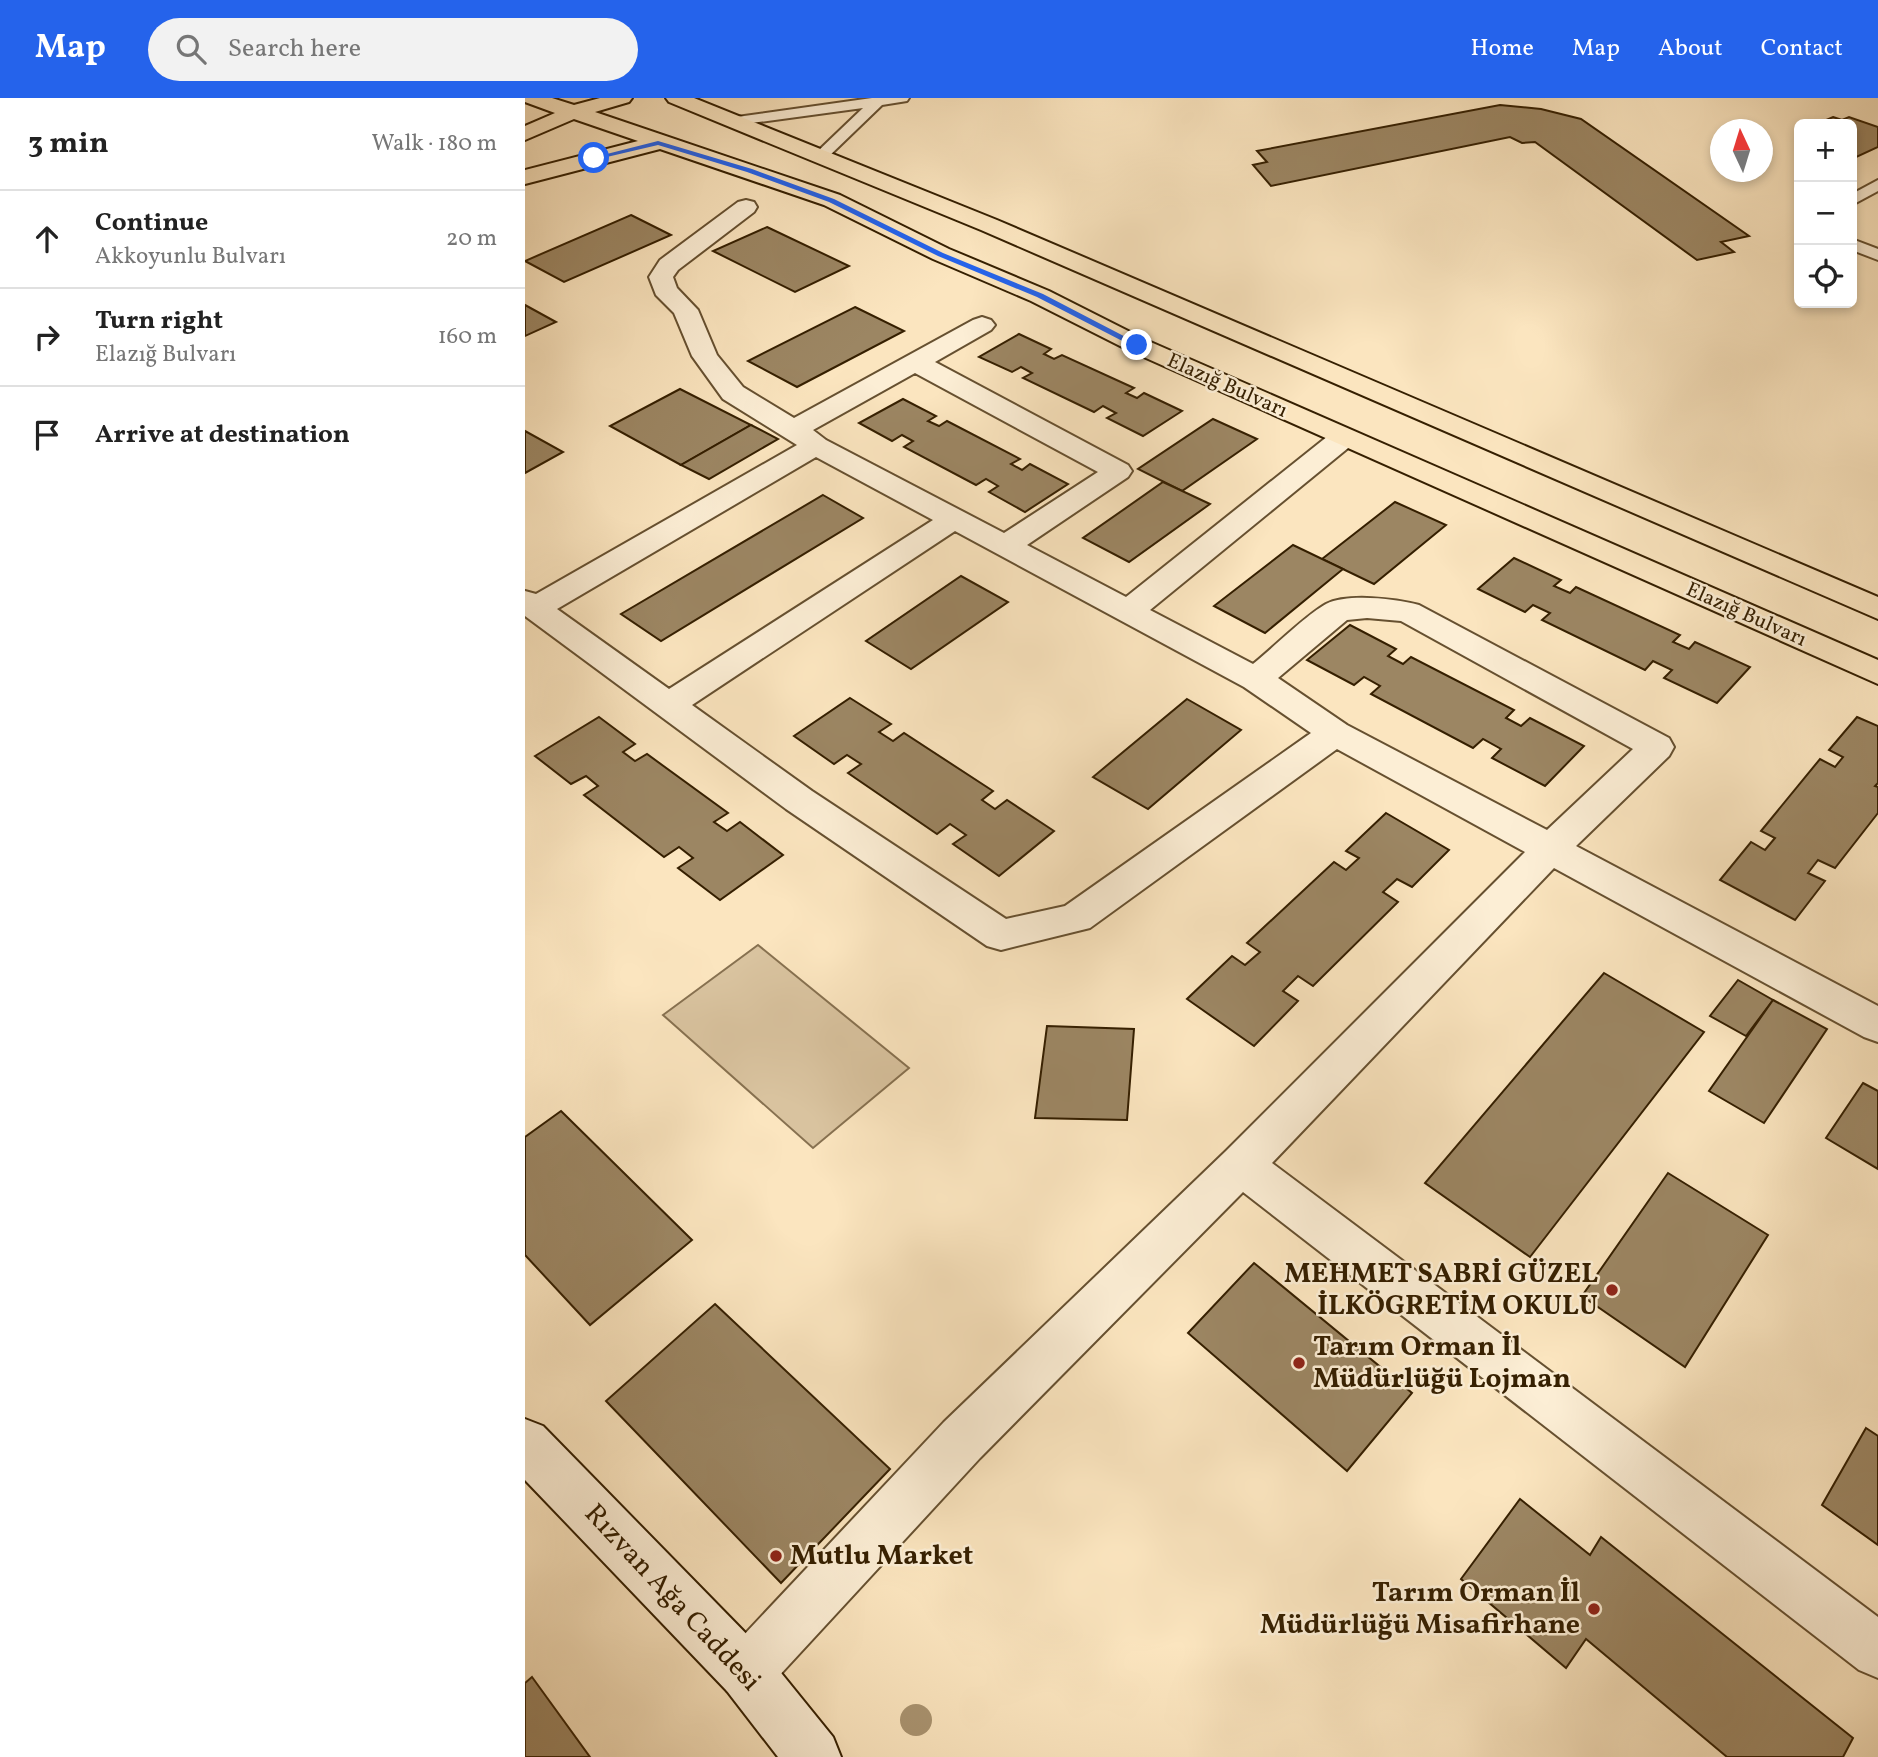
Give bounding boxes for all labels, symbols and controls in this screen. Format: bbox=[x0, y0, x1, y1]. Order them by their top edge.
search box bbox=[148, 18, 638, 81]
text: Map bbox=[35, 26, 106, 72]
icon: search bbox=[172, 30, 210, 68]
text: Search here bbox=[228, 31, 361, 67]
text: Home bbox=[1470, 32, 1534, 66]
text: Map bbox=[1572, 32, 1620, 66]
text: About bbox=[1658, 32, 1723, 66]
text: Contact bbox=[1761, 32, 1843, 66]
north arrow bbox=[1710, 119, 1773, 182]
map controls bbox=[1794, 119, 1857, 308]
button: + bbox=[1794, 119, 1857, 182]
text: 3 min bbox=[28, 123, 109, 165]
text: Walk · 180 m bbox=[372, 128, 497, 160]
route start bbox=[578, 142, 609, 173]
button: − bbox=[1794, 182, 1857, 245]
text: Continue bbox=[95, 205, 208, 241]
icon: ahead bbox=[28, 220, 66, 258]
text: 20 m bbox=[446, 223, 497, 255]
text: Akkoyunlu Bulvarı bbox=[95, 241, 286, 273]
button: locate bbox=[1794, 245, 1857, 308]
text: Turn right bbox=[95, 303, 223, 339]
icon: right bbox=[28, 318, 66, 356]
text: 160 m bbox=[438, 321, 497, 353]
route end bbox=[1121, 329, 1152, 360]
text: Elazığ Bulvarı bbox=[95, 339, 236, 371]
street label: Elazığ Bulvarı bbox=[1162, 347, 1292, 425]
icon: arrive bbox=[28, 416, 66, 454]
text: Arrive at destination bbox=[95, 417, 350, 453]
street label: Elazığ Bulvarı bbox=[1681, 576, 1811, 654]
place label: MEHMET SABRİ GÜZEL İLKÖGRETİM OKULU bbox=[1284, 1255, 1598, 1326]
marker: MEHMET SABRİ GÜZEL İLKÖGRETİM OKULU bbox=[1604, 1282, 1620, 1298]
place label: Tarım Orman İl Müdürlüğü Lojman bbox=[1313, 1328, 1571, 1399]
marker: Tarım Orman İl Müdürlüğü Lojman bbox=[1291, 1355, 1307, 1371]
street label: Rızvan Ağa Caddesi bbox=[575, 1496, 769, 1700]
place label: Mutlu Market bbox=[790, 1537, 973, 1576]
marker: Mutlu Market bbox=[768, 1548, 784, 1564]
place label: Tarım Orman İl Müdürlüğü Misafirhane bbox=[1260, 1574, 1580, 1645]
marker: Tarım Orman İl Müdürlüğü Misafirhane bbox=[1586, 1601, 1602, 1617]

